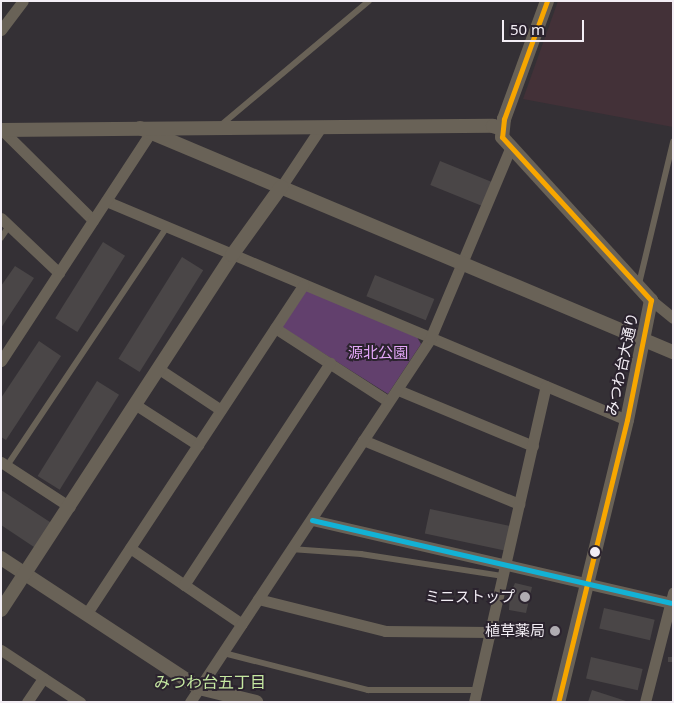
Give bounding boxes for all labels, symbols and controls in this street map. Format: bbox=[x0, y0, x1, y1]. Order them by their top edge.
scale bar bbox=[504, 10, 586, 42]
text: 50 m bbox=[510, 19, 545, 39]
street label: みつわ台大通り bbox=[602, 311, 642, 417]
park label: 源北公園 bbox=[348, 344, 408, 362]
unlabelled marker bbox=[590, 547, 600, 557]
place label: ミニストップ bbox=[425, 588, 515, 606]
marker: ミニストップ bbox=[519, 591, 531, 603]
place label: 植草薬局 bbox=[485, 622, 545, 640]
marker: 植草薬局 bbox=[549, 625, 561, 637]
district label: みつわ台五丁目 bbox=[154, 672, 266, 692]

